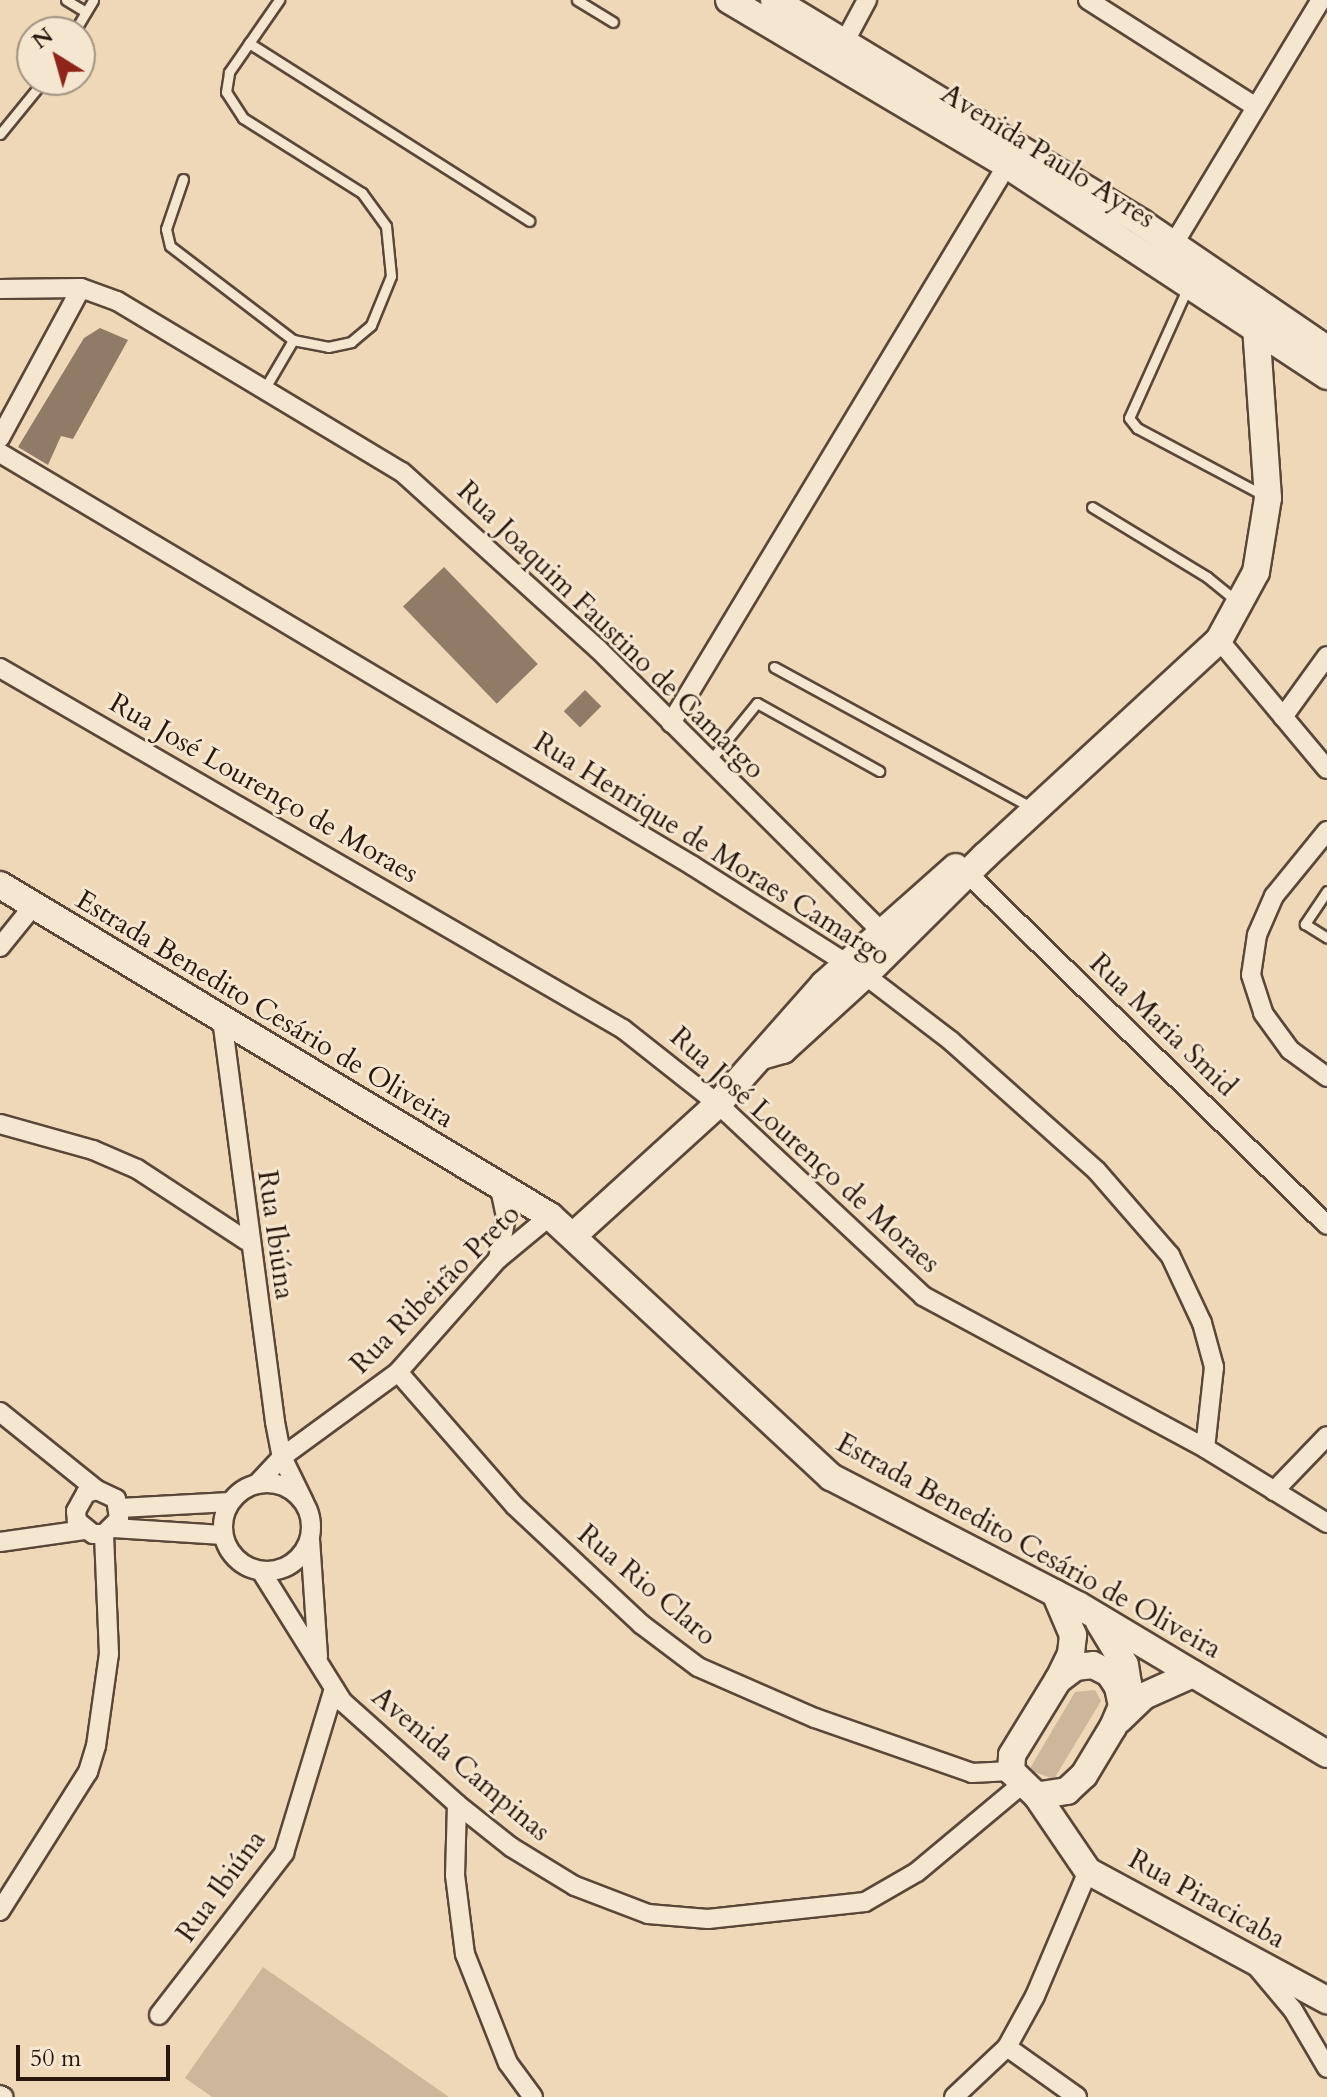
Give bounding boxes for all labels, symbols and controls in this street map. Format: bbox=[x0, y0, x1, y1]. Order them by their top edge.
north arrow bbox=[16, 16, 96, 96]
text: N bbox=[26, 21, 59, 56]
street label: Avenida Paulo Ayres bbox=[935, 77, 1161, 235]
street label: Rua Joaquim Faustino de Camargo bbox=[450, 474, 772, 786]
street label: Rua José Lourenço de Moraes bbox=[103, 686, 425, 890]
street label: Rua Henrique de Moraes Camargo bbox=[528, 725, 896, 973]
street label: Estrada Benedito Cesário de Oliveira bbox=[70, 883, 460, 1135]
street label: Rua Maria Smid bbox=[1083, 947, 1243, 1103]
street label: Rua José Lourenço de Moraes bbox=[663, 1020, 947, 1280]
street label: Rua Ibiúna bbox=[250, 1168, 302, 1302]
street label: Rua Ribeirão Preto bbox=[343, 1197, 527, 1381]
street label: Estrada Benedito Cesário de Oliveira bbox=[831, 1426, 1227, 1666]
street label: Rua Rio Claro bbox=[571, 1517, 723, 1653]
street label: Avenida Campinas bbox=[365, 1680, 557, 1848]
street label: Rua Ibiúna bbox=[169, 1823, 273, 1949]
street label: Rua Piracicaba bbox=[1123, 1842, 1291, 1956]
scale bar bbox=[20, 2029, 174, 2079]
text: 50 m bbox=[30, 2042, 81, 2075]

